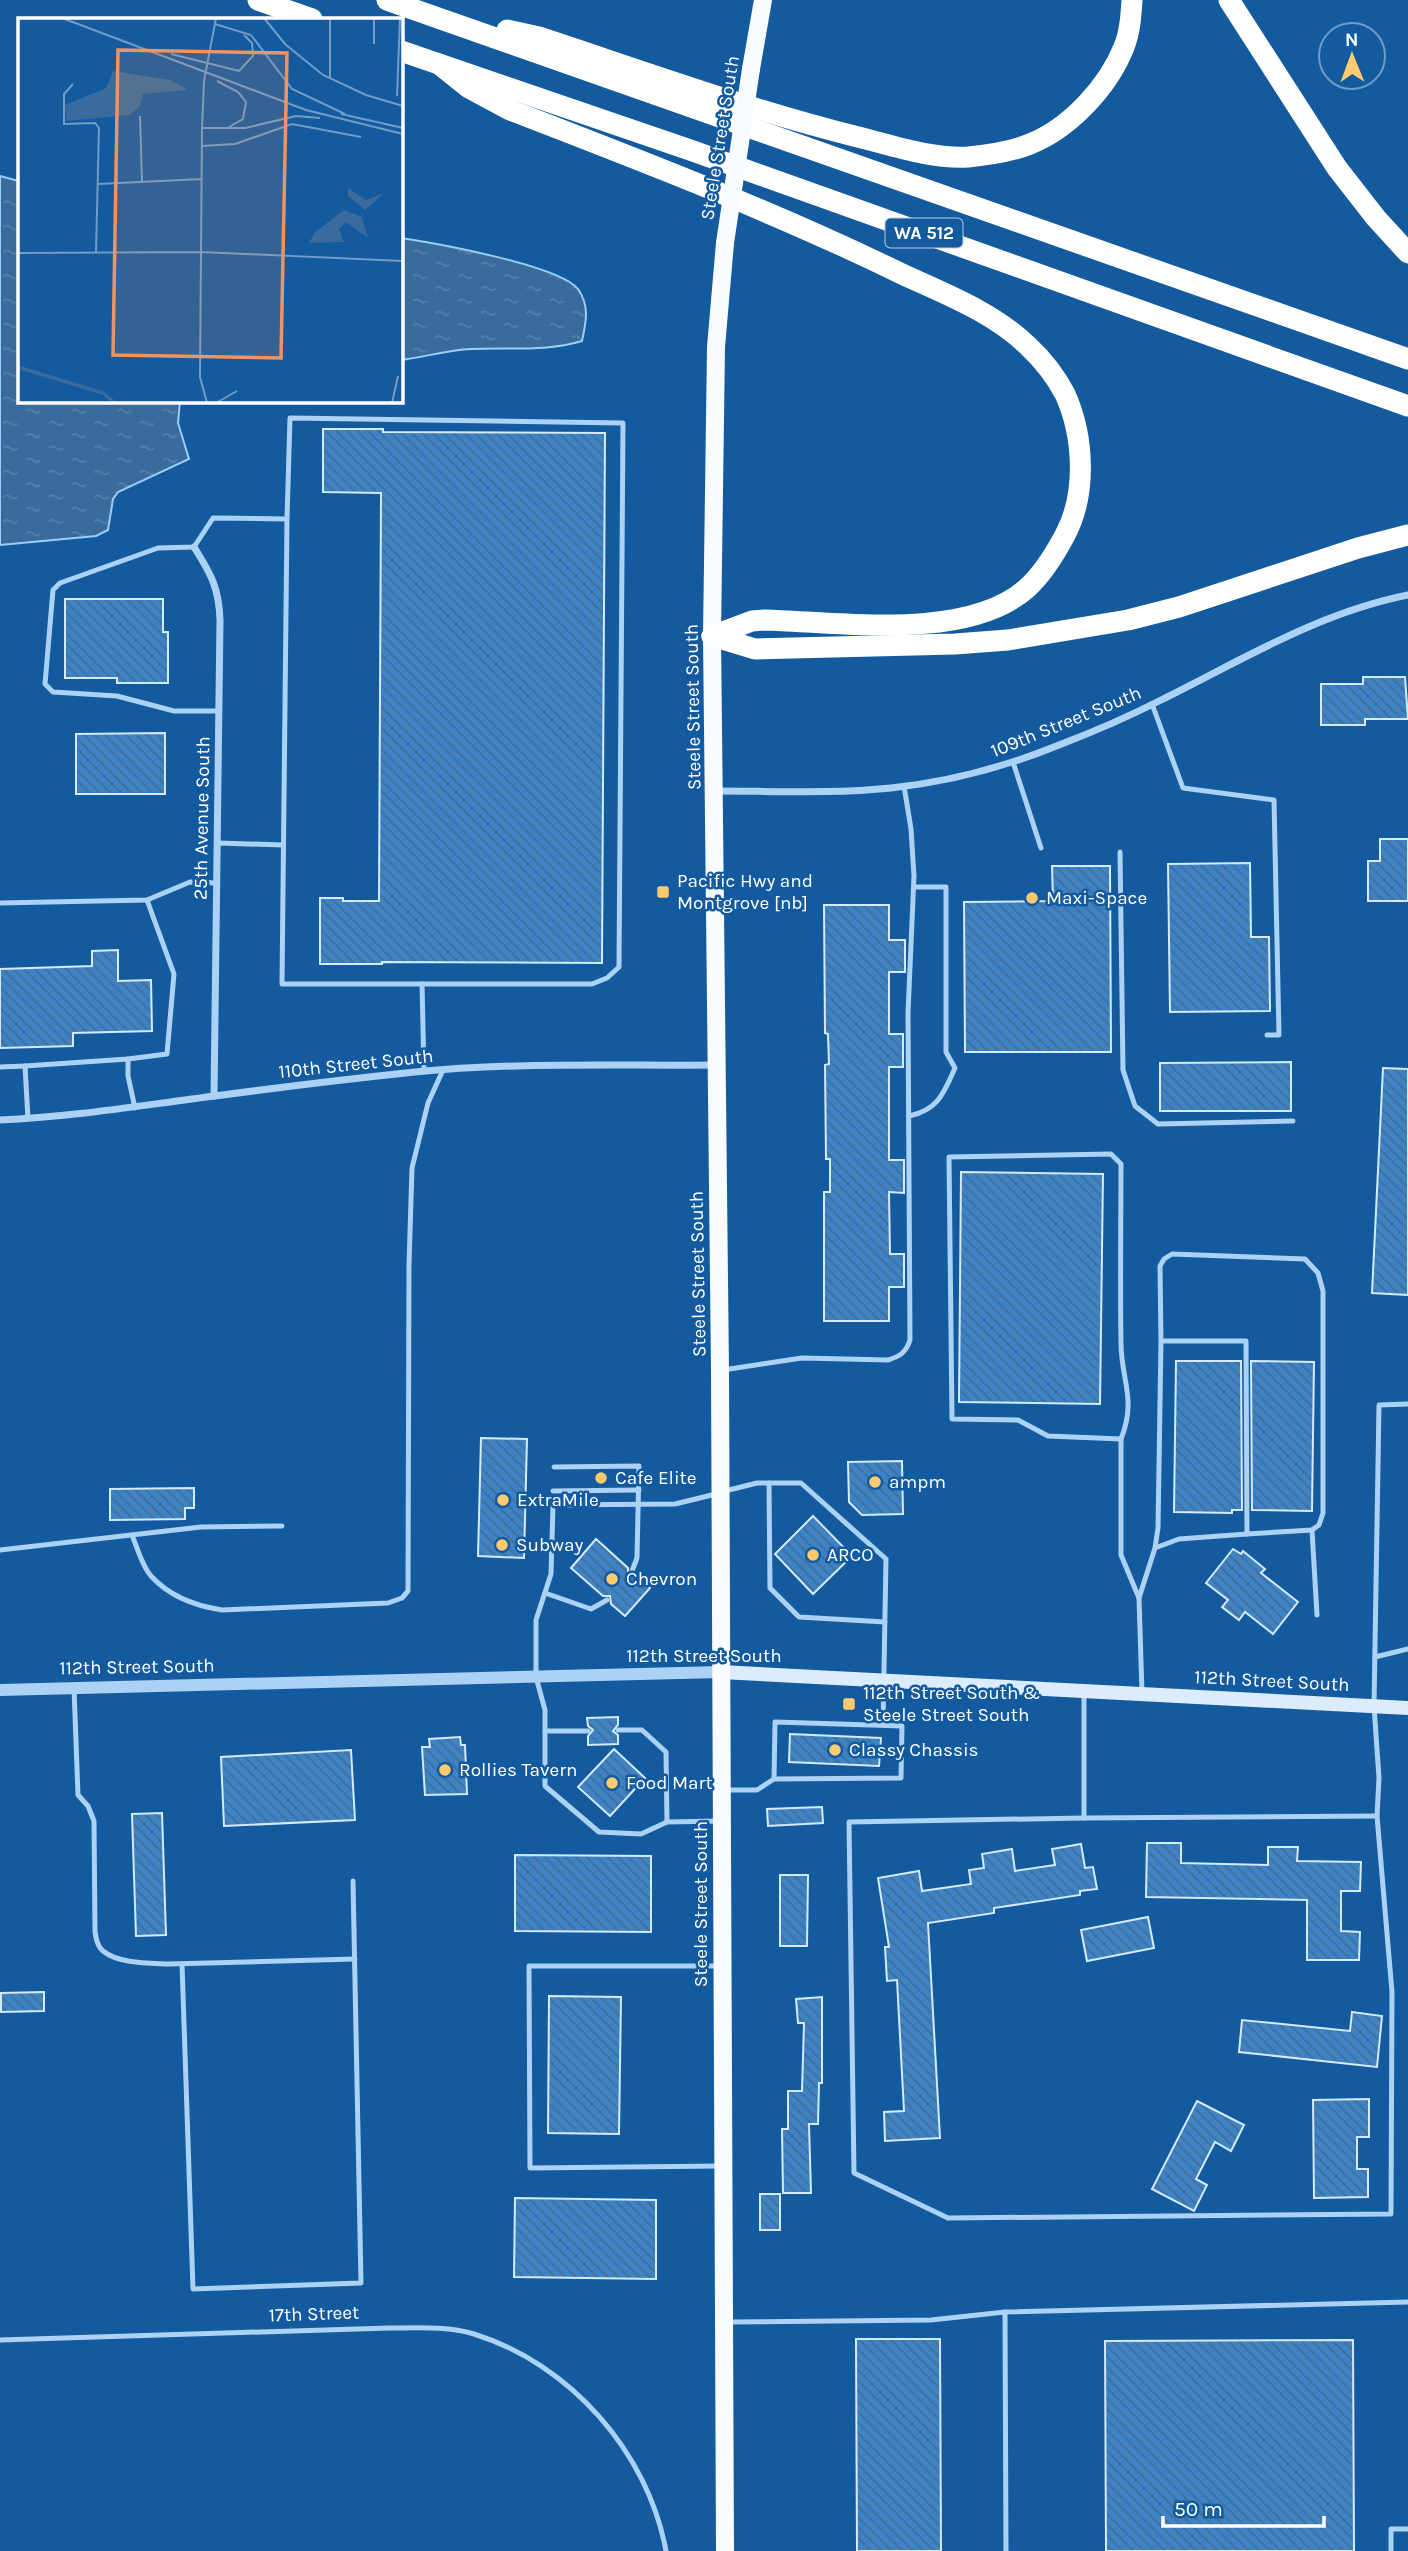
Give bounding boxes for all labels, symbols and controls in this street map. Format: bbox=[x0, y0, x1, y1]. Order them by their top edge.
inset map bbox=[18, 18, 402, 402]
north arrow bbox=[1317, 21, 1387, 91]
text: N bbox=[1345, 29, 1359, 51]
street label: Steele Street South bbox=[696, 54, 744, 222]
road number: WA 512 bbox=[886, 218, 962, 247]
street label: Steele Street South bbox=[681, 624, 705, 790]
street label: 109th Street South bbox=[988, 682, 1144, 762]
street label: 25th Avenue South bbox=[190, 736, 214, 900]
place label: Pacific Hwy and Montgrove [nb] bbox=[677, 870, 813, 914]
marker: Pacific Hwy and Montgrove [nb] bbox=[655, 884, 671, 900]
place label: Maxi-Space bbox=[1046, 887, 1147, 909]
marker: Maxi-Space bbox=[1024, 890, 1040, 906]
street label: 110th Street South bbox=[277, 1045, 435, 1083]
street label: Steele Street South bbox=[686, 1191, 710, 1357]
place label: Cafe Elite bbox=[615, 1467, 696, 1489]
marker: Cafe Elite bbox=[593, 1470, 609, 1486]
place label: ampm bbox=[889, 1471, 946, 1493]
marker: ampm bbox=[867, 1474, 883, 1490]
place label: ExtraMile bbox=[517, 1489, 599, 1511]
marker: ExtraMile bbox=[495, 1492, 511, 1508]
place label: Subway bbox=[516, 1534, 583, 1556]
marker: Subway bbox=[494, 1537, 510, 1553]
place label: ARCO bbox=[827, 1544, 873, 1566]
marker: ARCO bbox=[805, 1547, 821, 1563]
place label: Chevron bbox=[626, 1568, 697, 1590]
marker: Chevron bbox=[604, 1571, 620, 1587]
street label: 112th Street South bbox=[626, 1645, 782, 1667]
street label: 112th Street South bbox=[59, 1655, 215, 1679]
street label: 112th Street South bbox=[1194, 1666, 1350, 1696]
place label: 112th Street South & Steele Street South bbox=[863, 1682, 1040, 1726]
marker: 112th Street South & Steele Street South bbox=[841, 1696, 857, 1712]
place label: Classy Chassis bbox=[849, 1739, 979, 1761]
marker: Classy Chassis bbox=[827, 1742, 843, 1758]
place label: Rollies Tavern bbox=[459, 1759, 578, 1781]
marker: Rollies Tavern bbox=[437, 1762, 453, 1778]
place label: Food Mart bbox=[626, 1772, 713, 1794]
marker: Food Mart bbox=[604, 1775, 620, 1791]
street label: Steele Street South bbox=[690, 1821, 712, 1987]
street label: 17th Street bbox=[268, 2301, 360, 2327]
scale bar bbox=[1163, 2484, 1324, 2528]
text: 50 m bbox=[1174, 2497, 1223, 2521]

